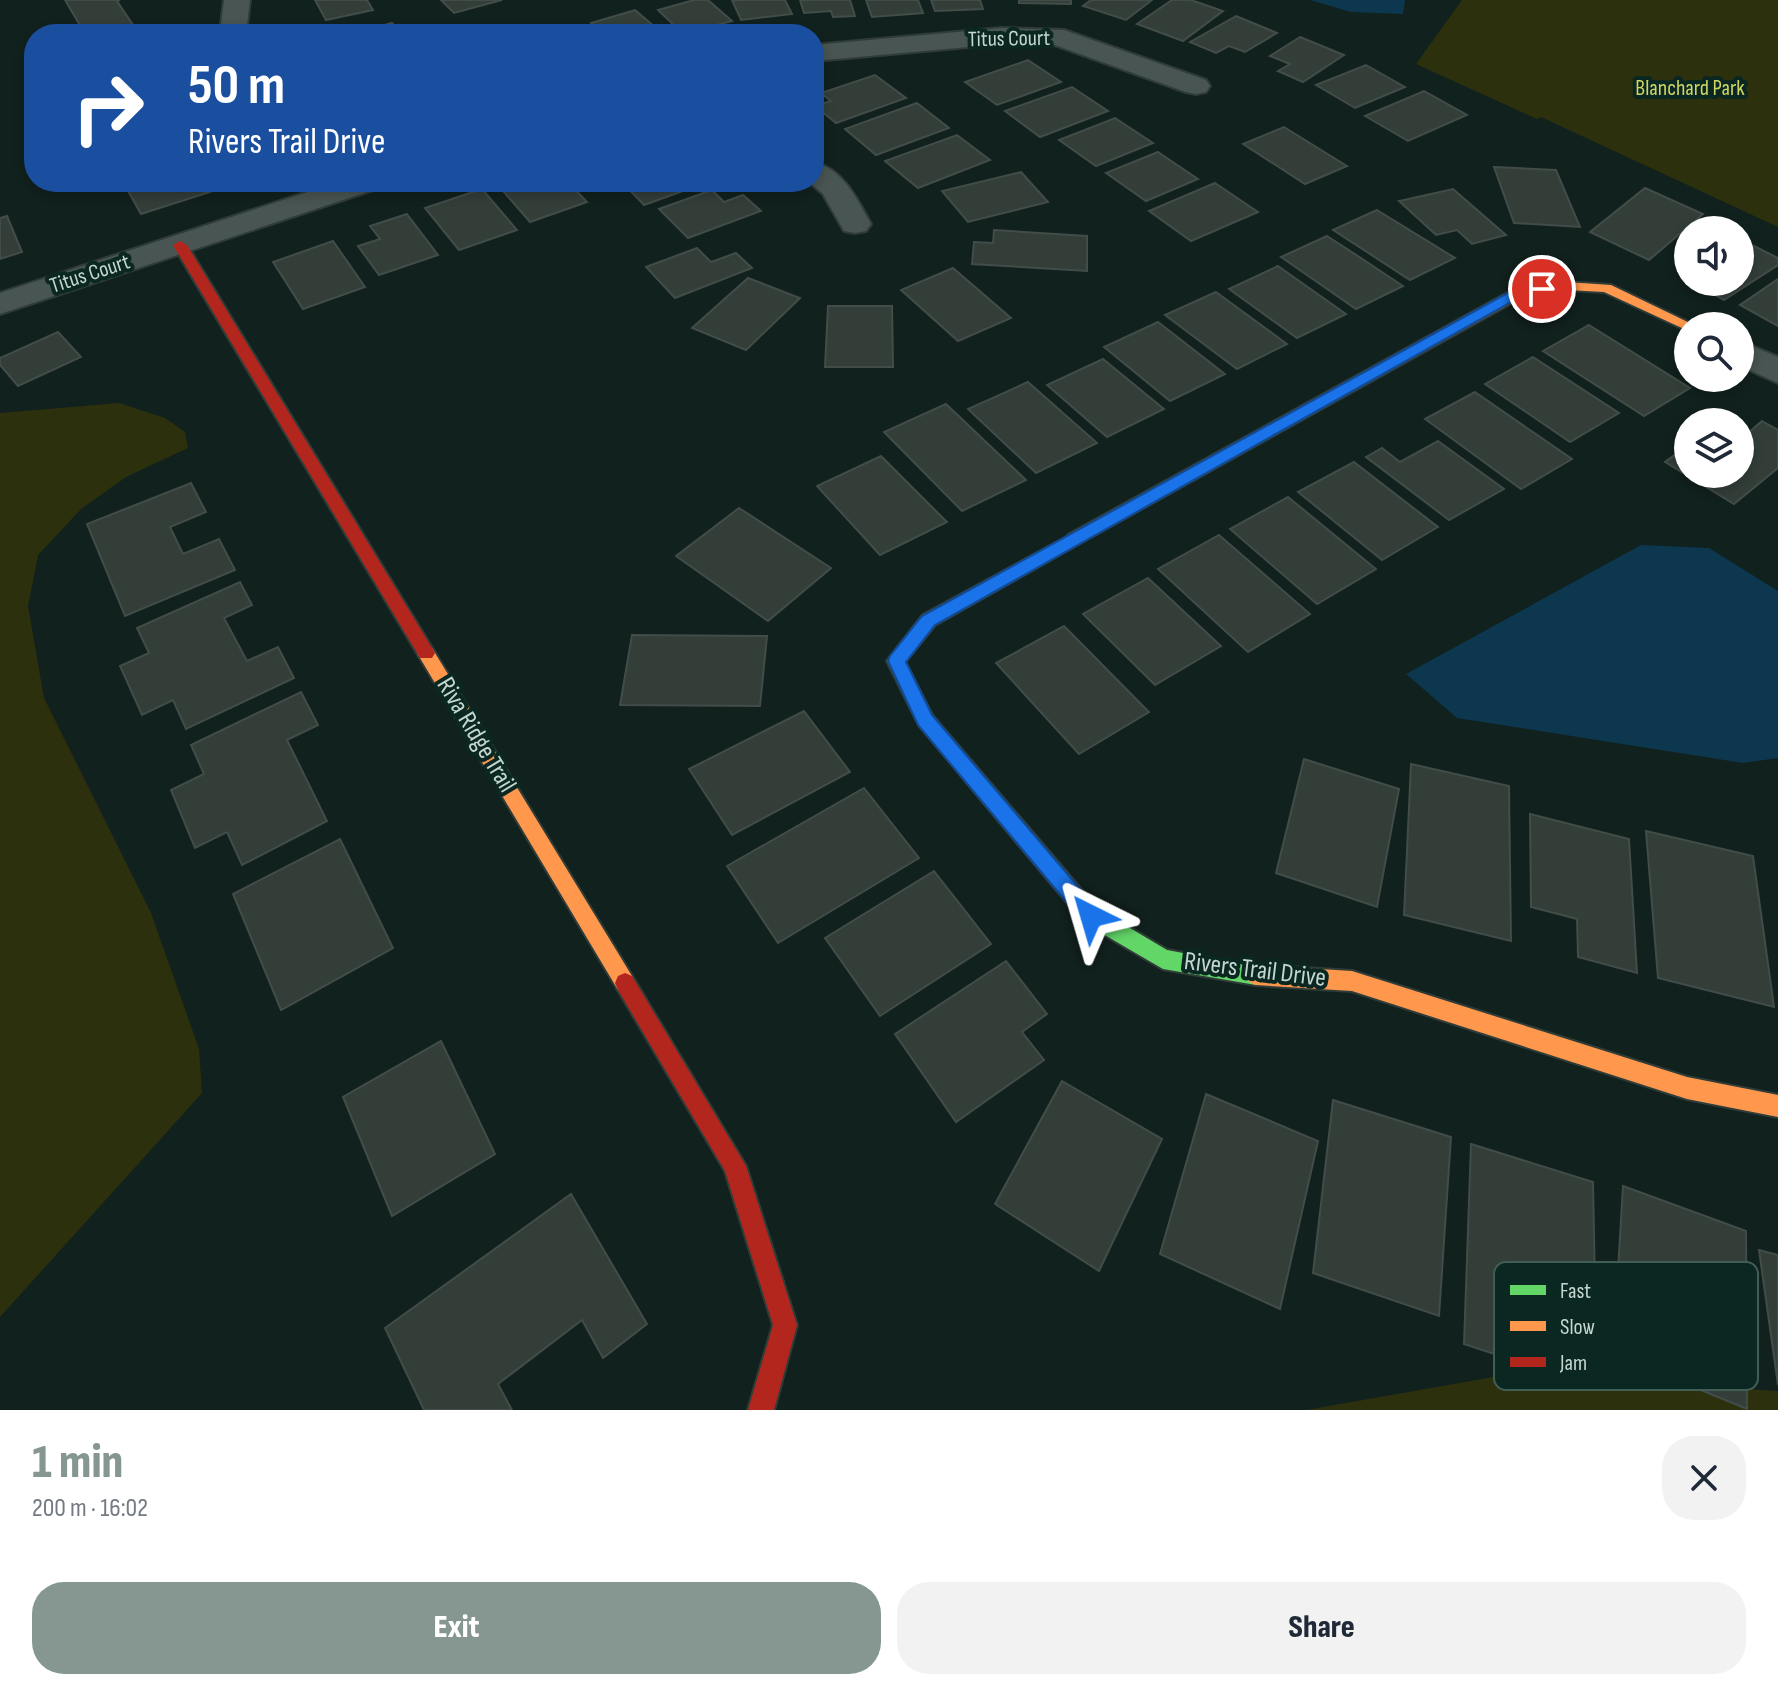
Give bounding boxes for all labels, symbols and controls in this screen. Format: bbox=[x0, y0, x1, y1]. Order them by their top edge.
street label: Titus Court bbox=[968, 25, 1051, 53]
text: 50 m bbox=[188, 53, 285, 120]
icon: right bbox=[56, 56, 160, 160]
park label: Blanchard Park bbox=[1635, 75, 1745, 102]
text: Rivers Trail Drive bbox=[188, 121, 385, 164]
map controls bbox=[1674, 216, 1754, 488]
button: sound bbox=[1674, 216, 1754, 296]
street label: Titus Court bbox=[47, 248, 134, 300]
pin bbox=[1508, 255, 1576, 323]
icon: arrive bbox=[1520, 267, 1564, 311]
button: search bbox=[1674, 312, 1754, 392]
button: layers bbox=[1674, 408, 1754, 488]
street label: Riva Ridge Trail bbox=[430, 672, 522, 798]
position arrow bbox=[1049, 874, 1133, 958]
street label: Rivers Trail Drive bbox=[1182, 946, 1328, 994]
legend bbox=[1494, 1262, 1758, 1390]
text: Fast bbox=[1560, 1278, 1591, 1305]
text: Slow bbox=[1560, 1314, 1595, 1341]
text: Jam bbox=[1559, 1350, 1587, 1377]
text: 1 min bbox=[32, 1434, 123, 1491]
button: close bbox=[1662, 1436, 1746, 1520]
text: 200 m · 16:02 bbox=[32, 1493, 148, 1524]
button: Exit bbox=[32, 1582, 881, 1674]
button: Share bbox=[897, 1582, 1746, 1674]

